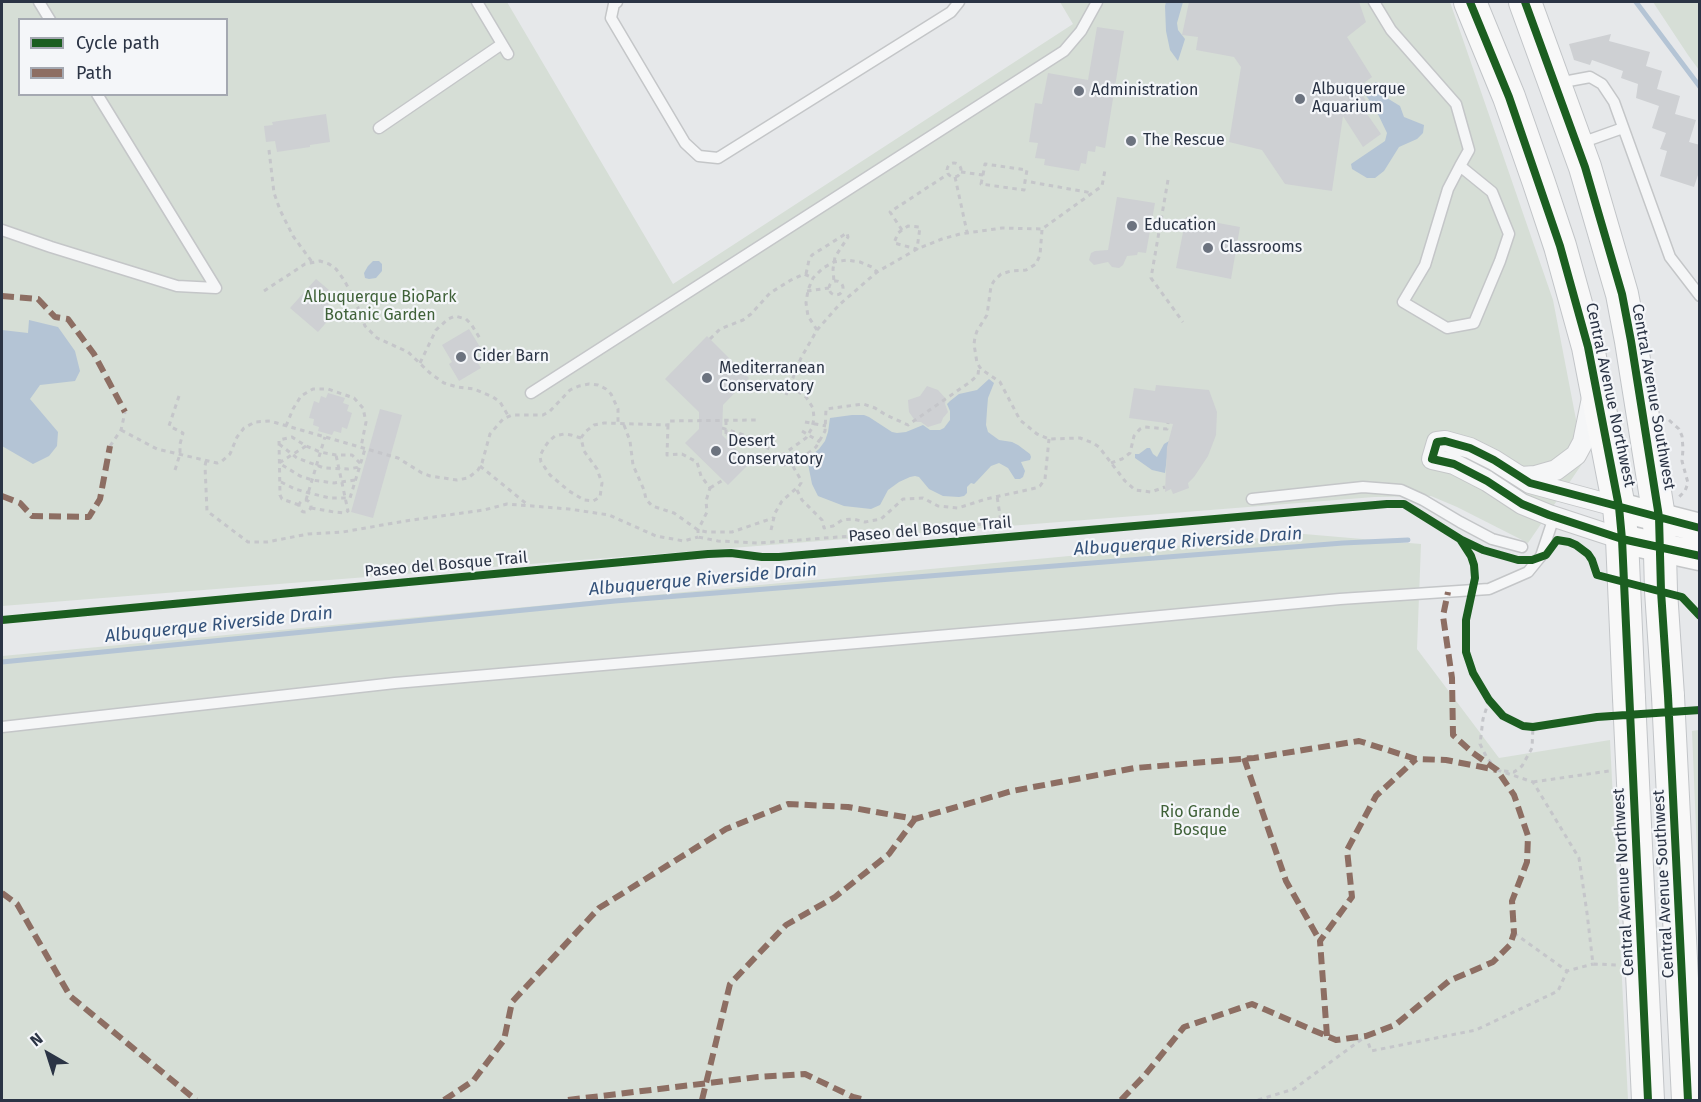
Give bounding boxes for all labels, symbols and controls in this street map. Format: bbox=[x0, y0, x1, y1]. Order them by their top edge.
legend bbox=[18, 18, 228, 96]
text: Cycle path bbox=[76, 32, 160, 54]
text: Path bbox=[76, 62, 112, 84]
place label: Albuquerque Aquarium bbox=[1312, 80, 1406, 118]
place label: Administration bbox=[1091, 81, 1198, 101]
marker: Administration bbox=[1072, 84, 1086, 98]
marker: Albuquerque Aquarium bbox=[1293, 92, 1307, 106]
place label: The Rescue bbox=[1143, 131, 1225, 151]
marker: The Rescue bbox=[1124, 134, 1138, 148]
place label: Education bbox=[1144, 216, 1216, 236]
marker: Education bbox=[1125, 219, 1139, 233]
place label: Classrooms bbox=[1220, 238, 1302, 258]
marker: Classrooms bbox=[1201, 241, 1215, 255]
park label: Albuquerque BioPark Botanic Garden bbox=[304, 288, 456, 326]
street label: Central Avenue Northwest bbox=[1581, 301, 1639, 489]
street label: Central Avenue Southwest bbox=[1627, 302, 1679, 492]
place label: Cider Barn bbox=[473, 347, 549, 367]
marker: Cider Barn bbox=[454, 350, 468, 364]
place label: Mediterranean Conservatory bbox=[719, 359, 825, 397]
marker: Mediterranean Conservatory bbox=[700, 371, 714, 385]
place label: Desert Conservatory bbox=[728, 432, 823, 470]
marker: Desert Conservatory bbox=[709, 444, 723, 458]
street label: Paseo del Bosque Trail bbox=[848, 513, 1012, 547]
water label: Albuquerque Riverside Drain bbox=[1073, 523, 1303, 561]
street label: Paseo del Bosque Trail bbox=[364, 548, 528, 582]
water label: Albuquerque Riverside Drain bbox=[588, 559, 818, 601]
water label: Albuquerque Riverside Drain bbox=[104, 602, 334, 648]
street label: Central Avenue Northwest bbox=[1609, 788, 1639, 976]
street label: Central Avenue Southwest bbox=[1649, 789, 1679, 979]
park label: Rio Grande Bosque bbox=[1160, 803, 1240, 841]
north arrow bbox=[18, 1024, 78, 1084]
text: N bbox=[26, 1029, 46, 1050]

